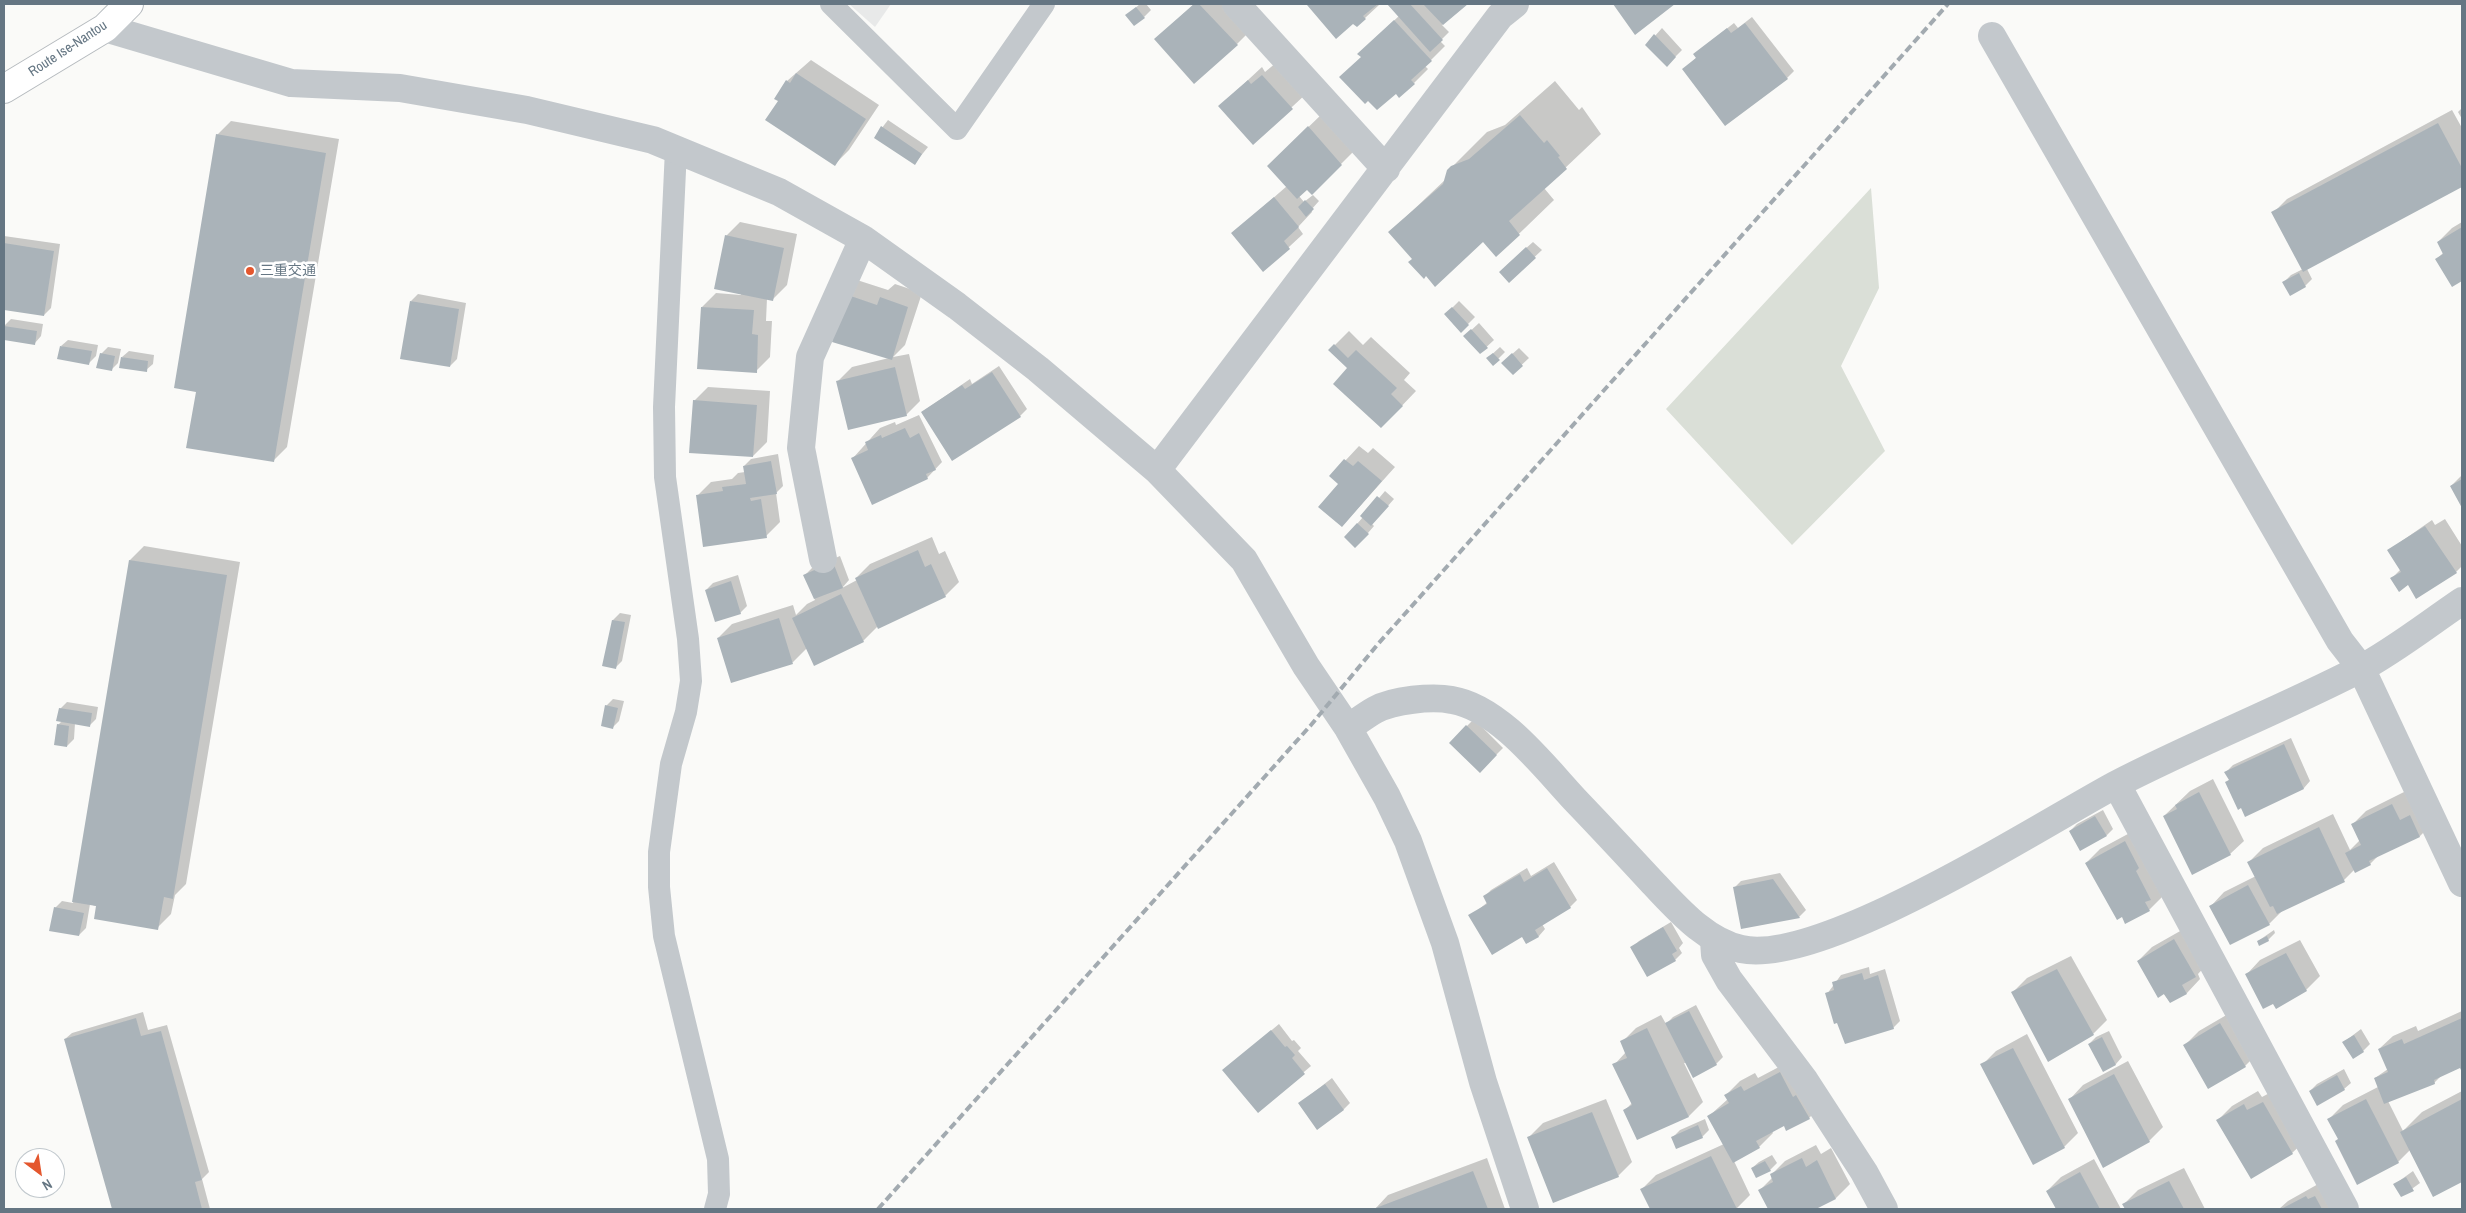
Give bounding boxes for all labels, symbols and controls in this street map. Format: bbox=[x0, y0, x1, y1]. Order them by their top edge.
street label: Route Ise-Nantou bbox=[26, 17, 110, 81]
place label: 三重交通 bbox=[260, 263, 316, 279]
marker: 三重交通 bbox=[244, 265, 256, 277]
north arrow bbox=[15, 1148, 65, 1198]
text: N bbox=[39, 1175, 55, 1195]

